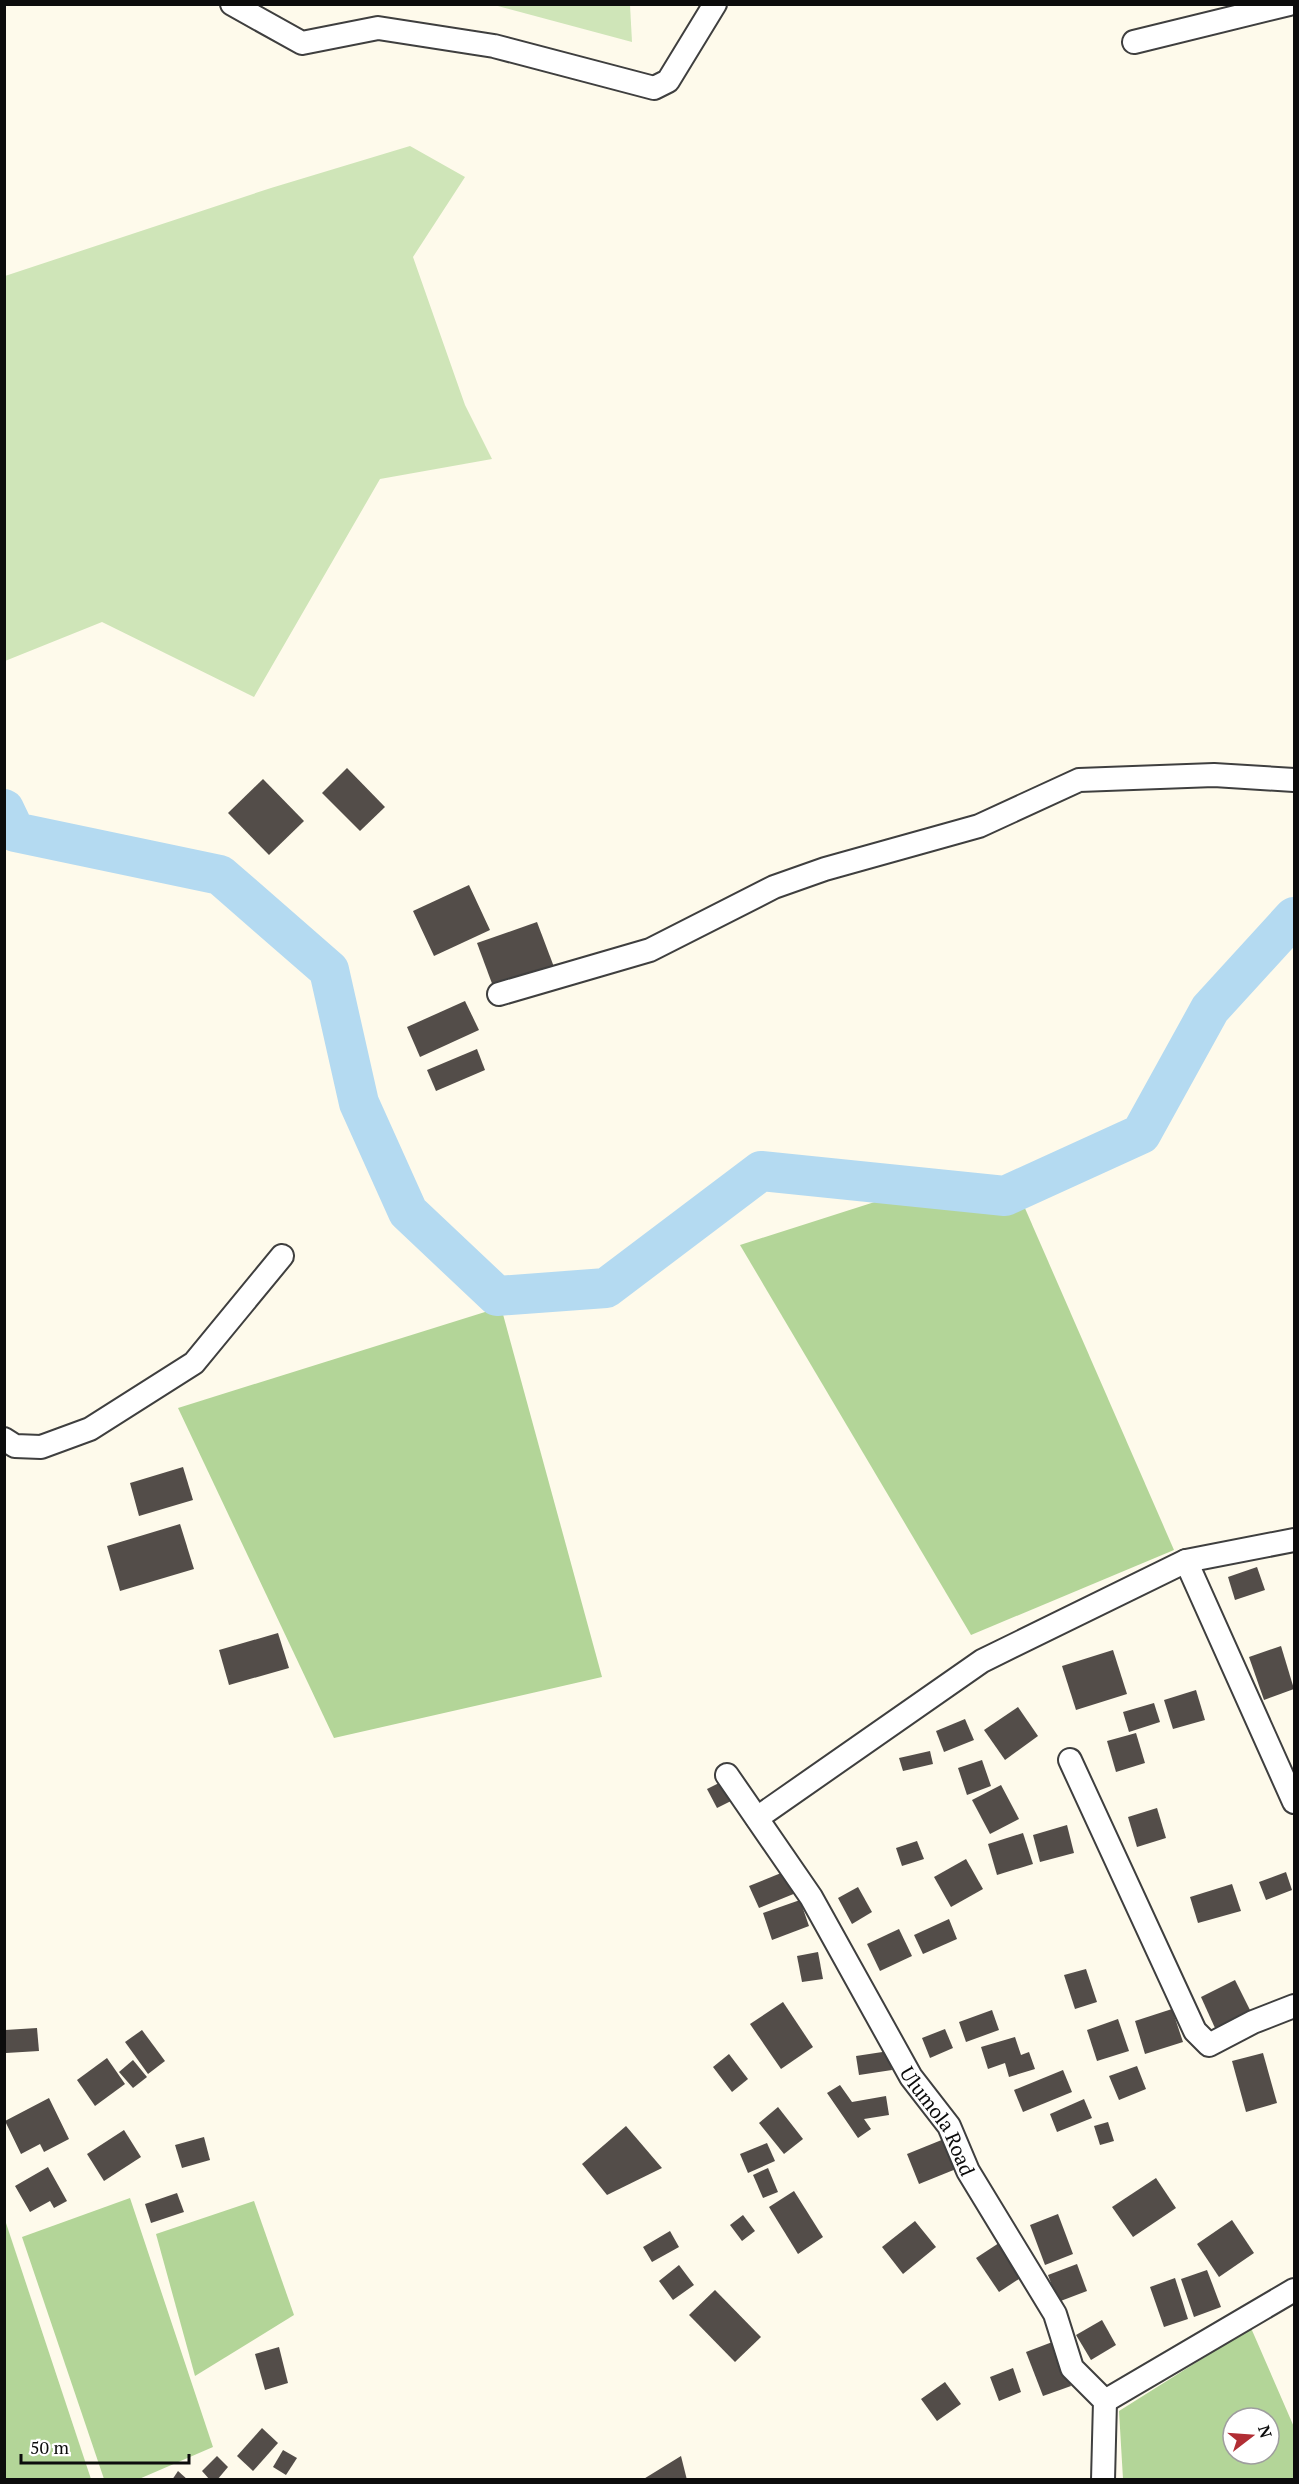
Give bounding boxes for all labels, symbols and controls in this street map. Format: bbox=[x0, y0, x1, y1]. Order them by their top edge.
street label: Ulumola Road bbox=[894, 2061, 982, 2180]
north arrow bbox=[1221, 2406, 1281, 2466]
text: N bbox=[1253, 2423, 1278, 2441]
scale bar bbox=[21, 2427, 189, 2465]
text: 50 m bbox=[30, 2435, 70, 2459]

